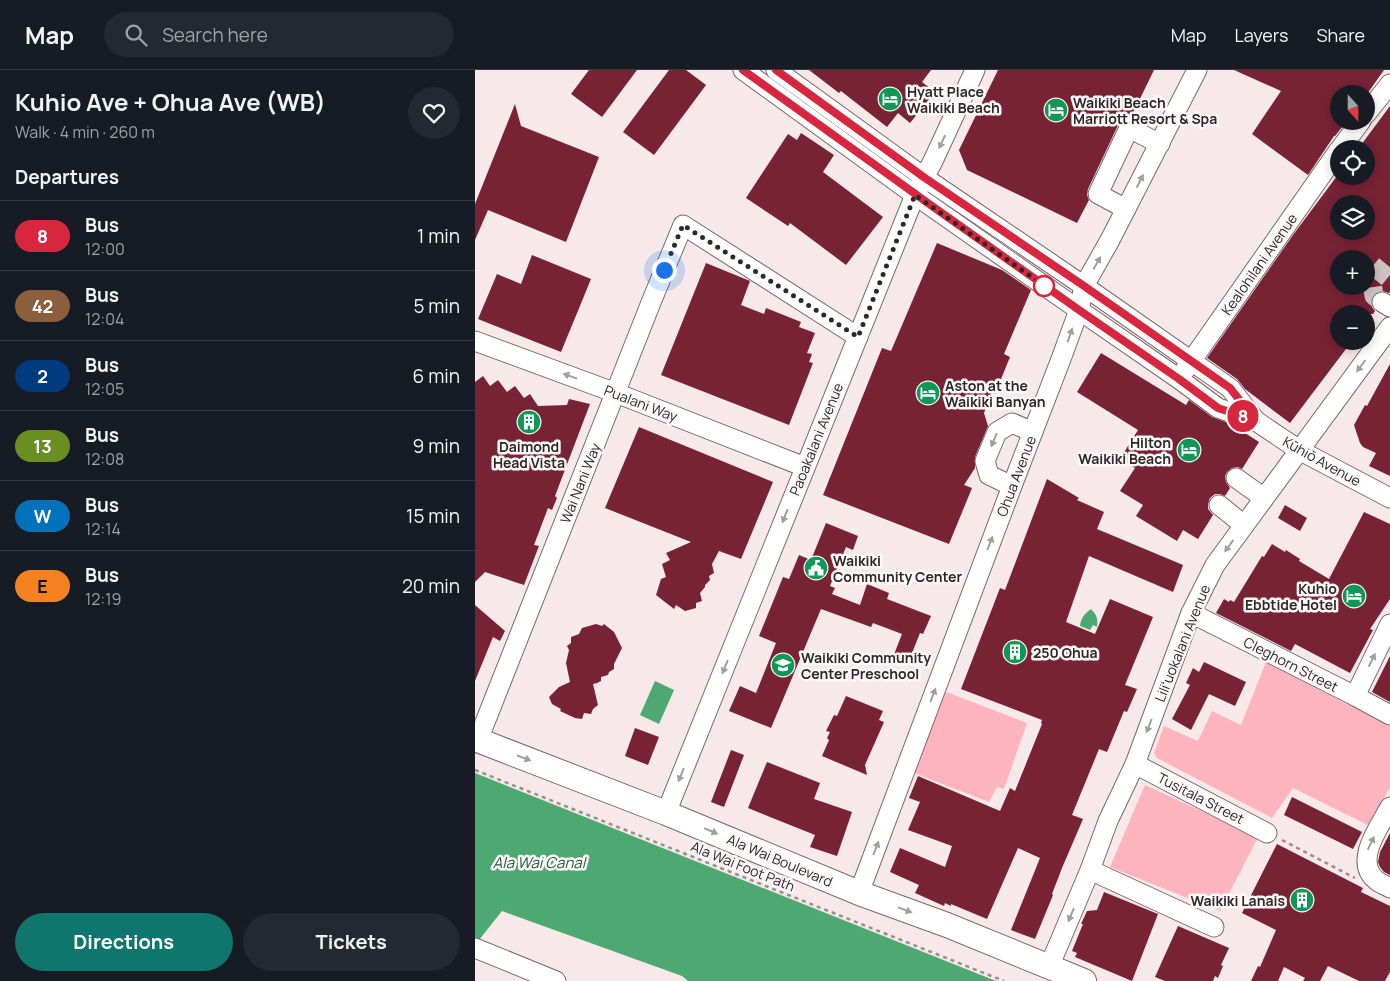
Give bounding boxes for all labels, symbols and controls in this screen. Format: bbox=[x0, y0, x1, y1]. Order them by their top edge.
search box bbox=[104, 12, 454, 57]
text: Map bbox=[25, 18, 74, 51]
icon: search bbox=[122, 21, 150, 49]
text: Search here bbox=[162, 22, 268, 48]
text: Map bbox=[1171, 23, 1206, 47]
text: Layers bbox=[1234, 23, 1288, 47]
text: Share bbox=[1316, 23, 1365, 47]
place label: Hyatt Place Waikiki Beach bbox=[907, 82, 1000, 117]
text: Kuhio Ave + Ohua Ave (WB) bbox=[15, 85, 326, 118]
north arrow bbox=[1330, 85, 1375, 130]
map controls bbox=[1330, 85, 1375, 350]
hotel icon: Hyatt Place Waikiki Beach bbox=[877, 86, 903, 112]
button: heart bbox=[408, 87, 460, 139]
place label: Waikiki Beach Marriott Resort & Spa bbox=[1073, 93, 1217, 128]
hotel icon: Waikiki Beach Marriott Resort & Spa bbox=[1043, 97, 1069, 123]
text: Walk · 4 min · 260 m bbox=[15, 121, 155, 143]
one-way arrow bbox=[938, 135, 946, 149]
button: locate bbox=[1330, 140, 1375, 185]
text: Departures bbox=[15, 164, 119, 190]
one-way arrow bbox=[1136, 174, 1144, 189]
button: layers bbox=[1330, 195, 1375, 240]
street label: Kealohilani Avenue bbox=[1217, 209, 1301, 319]
text: Bus bbox=[85, 212, 119, 238]
text: 1 min bbox=[417, 223, 460, 249]
text: 8 bbox=[37, 224, 48, 248]
text: 12:00 bbox=[85, 238, 125, 260]
button: + bbox=[1330, 250, 1375, 295]
one-way arrow bbox=[1093, 256, 1101, 270]
your location bbox=[652, 258, 677, 283]
unlabelled marker bbox=[1033, 275, 1055, 297]
text: Bus bbox=[85, 282, 119, 308]
text: 5 min bbox=[413, 293, 460, 319]
text: 42 bbox=[32, 294, 53, 318]
button: − bbox=[1330, 305, 1375, 350]
text: 12:04 bbox=[85, 308, 124, 330]
one-way arrow bbox=[1067, 327, 1074, 342]
text: Bus bbox=[85, 352, 119, 378]
one-way arrow bbox=[1356, 359, 1367, 372]
text: 6 min bbox=[413, 363, 460, 389]
text: 2 bbox=[37, 364, 48, 388]
one-way arrow bbox=[562, 372, 577, 380]
place label: Aston at the Waikiki Banyan bbox=[945, 376, 1046, 411]
text: 12:05 bbox=[85, 378, 124, 400]
street label: Pualani Way bbox=[602, 380, 681, 426]
street label: Paoakalani Avenue bbox=[785, 380, 847, 498]
hotel icon: Aston at the Waikiki Banyan bbox=[915, 380, 941, 406]
line badge: 8 bbox=[1227, 400, 1259, 432]
text: 8 bbox=[1237, 404, 1249, 428]
building icon: Daimond Head Vista bbox=[516, 409, 542, 435]
text: Bus bbox=[85, 422, 119, 448]
street label: Kūhiō Avenue bbox=[1279, 432, 1365, 490]
text: 9 min bbox=[413, 433, 460, 459]
one-way arrow bbox=[989, 433, 997, 447]
street label: Ohua Avenue bbox=[992, 433, 1040, 519]
place label: Hilton Waikiki Beach bbox=[1078, 433, 1171, 468]
text: 13 bbox=[33, 434, 52, 458]
place label: Daimond Head Vista bbox=[493, 437, 565, 472]
hotel icon: Hilton Waikiki Beach bbox=[1176, 437, 1202, 463]
street label: Wai Nani Way bbox=[555, 439, 605, 526]
text: 12:08 bbox=[85, 448, 124, 470]
text: Bus bbox=[85, 492, 119, 518]
text: 15 min bbox=[406, 503, 460, 529]
text: W bbox=[34, 504, 51, 528]
one-way arrow bbox=[781, 509, 789, 523]
text: 12:14 bbox=[85, 518, 121, 540]
one-way arrow bbox=[986, 535, 994, 550]
one-way arrow bbox=[1224, 539, 1234, 553]
place label: Waikiki Community Center bbox=[833, 551, 963, 586]
public building icon: Waikiki Community Center bbox=[803, 555, 829, 581]
text: Bus bbox=[85, 562, 119, 588]
text: 20 min bbox=[402, 573, 460, 599]
text: E bbox=[37, 574, 48, 598]
place label: Kuhio Ebbtide Hotel bbox=[1245, 579, 1337, 614]
street label: Liliʻuokalani Avenue bbox=[1150, 582, 1214, 704]
hotel icon: Kuhio Ebbtide Hotel bbox=[1341, 583, 1367, 609]
text: 12:19 bbox=[85, 588, 121, 610]
street label: Cleghorn Street bbox=[1241, 632, 1342, 696]
building icon: 250 Ohua bbox=[1002, 639, 1028, 665]
place label: 250 Ohua bbox=[1033, 643, 1098, 662]
place label: Waikiki Community Center Preschool bbox=[801, 648, 931, 683]
school or university icon: Waikiki Community Center Preschool bbox=[770, 652, 796, 678]
one-way arrow bbox=[1369, 653, 1377, 667]
one-way arrow bbox=[721, 659, 728, 674]
one-way arrow bbox=[930, 688, 938, 703]
one-way arrow bbox=[1145, 719, 1153, 734]
one-way arrow bbox=[516, 755, 531, 762]
one-way arrow bbox=[677, 768, 684, 783]
street label: Tusitala Street bbox=[1154, 768, 1248, 828]
one-way arrow bbox=[704, 828, 718, 836]
street label: Ala Wai Boulevard bbox=[724, 829, 836, 891]
street label: Ala Wai Foot Path bbox=[688, 836, 798, 896]
one-way arrow bbox=[1367, 836, 1375, 850]
one-way arrow bbox=[873, 840, 881, 855]
water label: Ala Wai Canal bbox=[493, 852, 588, 873]
building icon: Waikiki Lanais bbox=[1289, 887, 1315, 913]
place label: Waikiki Lanais bbox=[1190, 891, 1285, 910]
one-way arrow bbox=[898, 906, 913, 914]
one-way arrow bbox=[1067, 908, 1075, 923]
button: Directions bbox=[15, 913, 233, 971]
button: Tickets bbox=[243, 913, 460, 971]

